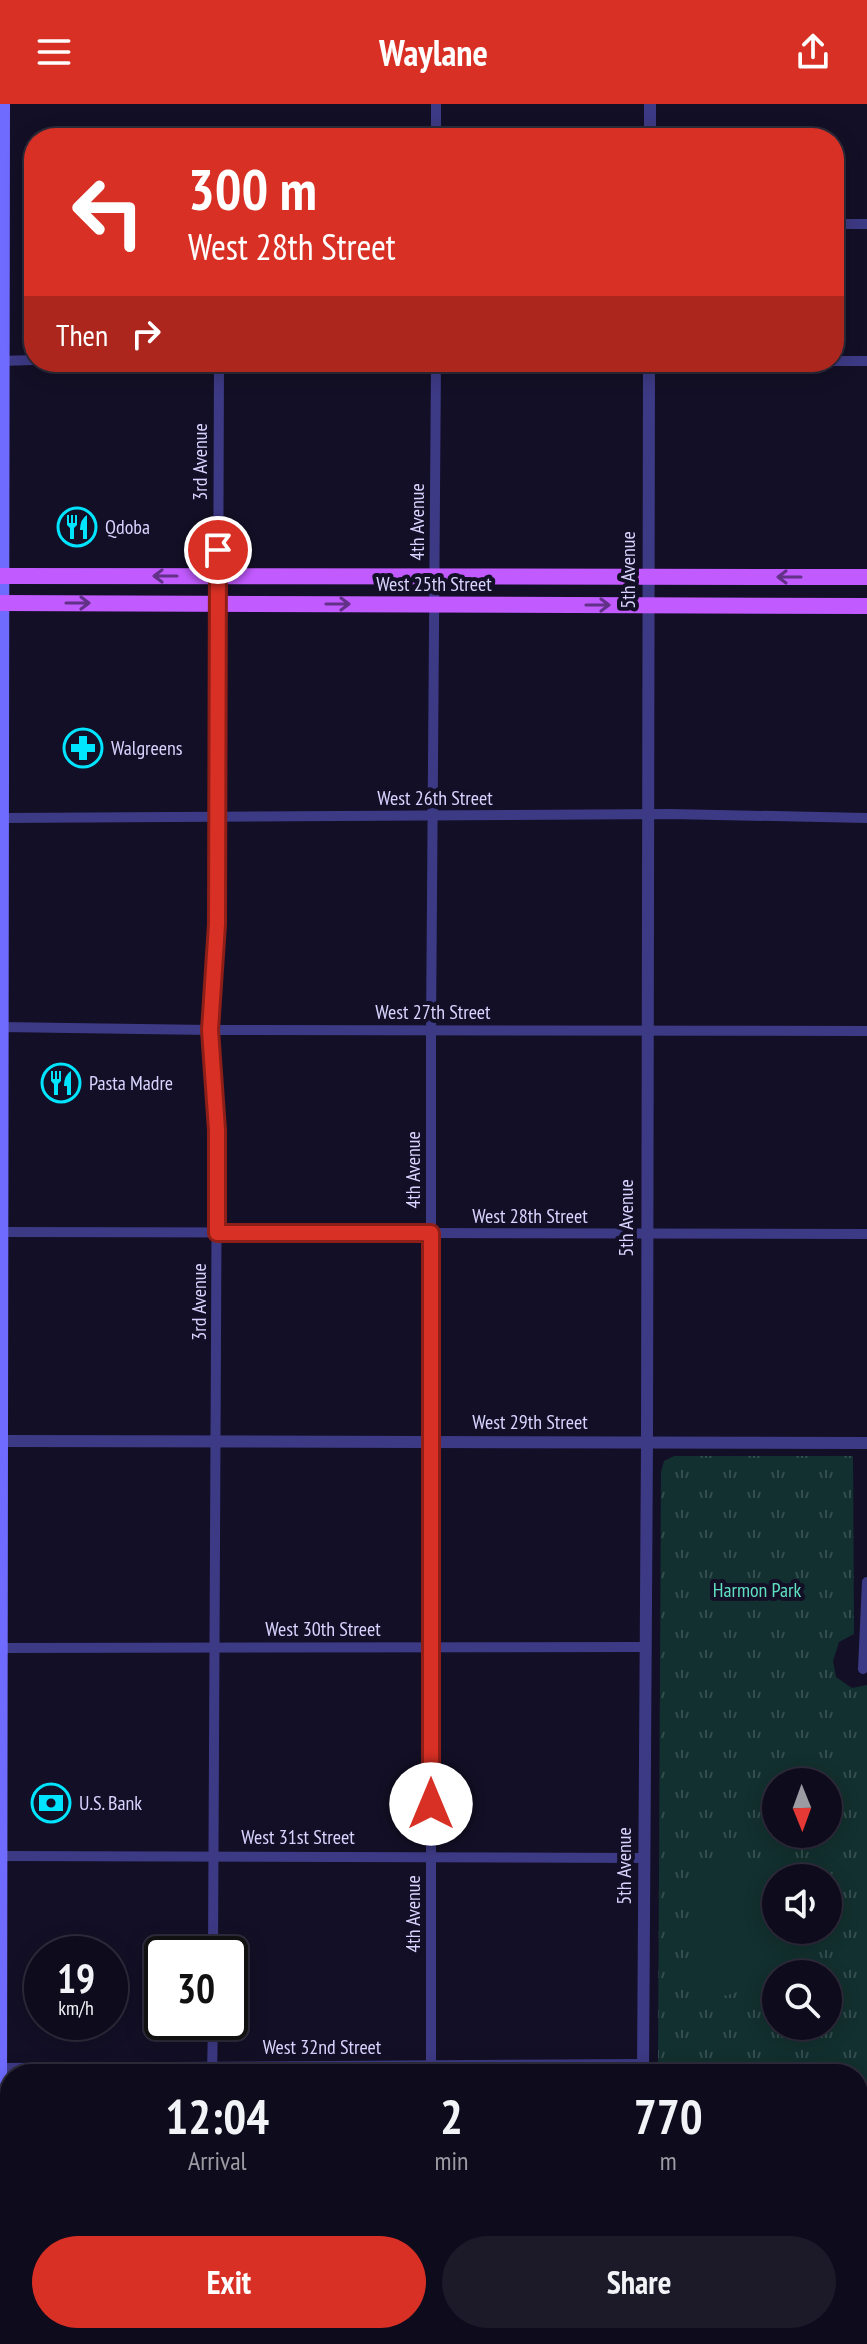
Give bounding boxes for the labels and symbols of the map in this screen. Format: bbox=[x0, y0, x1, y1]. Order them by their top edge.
street label: 3rd Avenue bbox=[187, 423, 213, 501]
street label: 4th Avenue bbox=[404, 483, 430, 561]
restaurant icon: Qdoba bbox=[56, 506, 98, 548]
place label: Qdoba bbox=[105, 514, 150, 540]
pin bbox=[184, 516, 252, 584]
street label: 5th Avenue bbox=[615, 531, 641, 609]
one-way arrow bbox=[152, 568, 179, 584]
one-way arrow bbox=[776, 569, 803, 585]
street label: West 25th Street bbox=[376, 571, 492, 597]
one-way arrow bbox=[64, 595, 91, 611]
one-way arrow bbox=[324, 596, 351, 612]
one-way arrow bbox=[584, 597, 611, 613]
pharmacy icon: Walgreens bbox=[62, 727, 104, 769]
place label: Walgreens bbox=[111, 735, 183, 761]
street label: West 26th Street bbox=[377, 785, 493, 811]
street label: West 27th Street bbox=[375, 999, 491, 1025]
restaurant icon: Pasta Madre bbox=[40, 1062, 82, 1104]
place label: Pasta Madre bbox=[89, 1070, 173, 1096]
street label: 4th Avenue bbox=[400, 1131, 426, 1209]
street label: 5th Avenue bbox=[613, 1179, 639, 1257]
street label: West 28th Street bbox=[472, 1203, 588, 1229]
street label: 3rd Avenue bbox=[186, 1263, 212, 1341]
street label: West 29th Street bbox=[472, 1409, 588, 1435]
park label: Harmon Park bbox=[713, 1577, 802, 1603]
street label: West 30th Street bbox=[265, 1616, 381, 1642]
position arrow bbox=[389, 1762, 473, 1846]
north arrow bbox=[762, 1768, 842, 1848]
bank icon: U.S. Bank bbox=[30, 1782, 72, 1824]
place label: U.S. Bank bbox=[79, 1790, 142, 1816]
street label: West 31st Street bbox=[241, 1824, 355, 1850]
street label: 5th Avenue bbox=[611, 1827, 637, 1905]
street label: 4th Avenue bbox=[400, 1875, 426, 1953]
speed limit sign: 30 bbox=[144, 1936, 248, 2040]
street label: West 32nd Street bbox=[263, 2034, 382, 2060]

